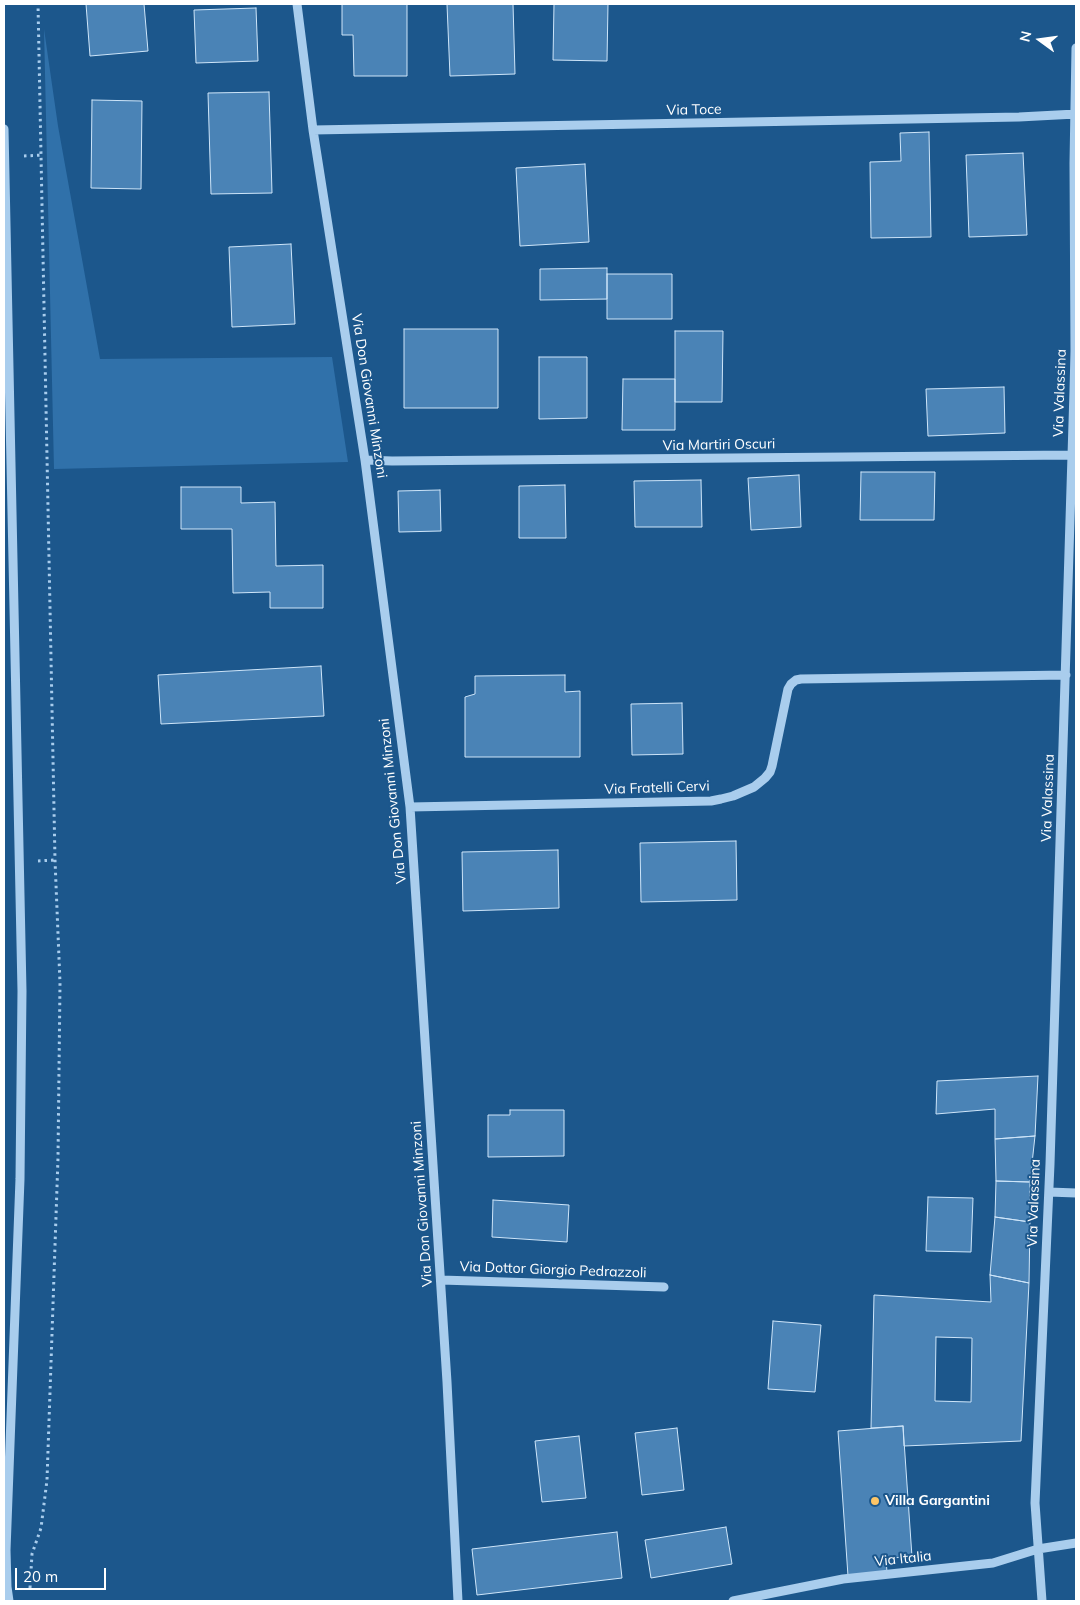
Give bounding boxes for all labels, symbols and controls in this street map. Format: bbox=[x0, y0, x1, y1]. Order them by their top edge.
north arrow bbox=[1015, 15, 1065, 65]
text: N bbox=[1015, 29, 1035, 44]
street label: Via Toce bbox=[666, 101, 722, 119]
street label: Via Don Giovanni Minzoni bbox=[348, 313, 390, 479]
street label: Via Valassina bbox=[1050, 349, 1070, 437]
street label: Via Martiri Oscuri bbox=[663, 436, 775, 454]
street label: Via Don Giovanni Minzoni bbox=[376, 717, 410, 885]
street label: Via Valassina bbox=[1038, 754, 1058, 842]
street label: Via Fratelli Cervi bbox=[604, 778, 710, 798]
street label: Via Don Giovanni Minzoni bbox=[408, 1121, 436, 1287]
street label: Via Valassina bbox=[1024, 1159, 1044, 1247]
street label: Via Dottor Giorgio Pedrazzoli bbox=[459, 1258, 647, 1282]
place label: Villa Gargantini bbox=[885, 1493, 990, 1509]
marker: Villa Gargantini bbox=[869, 1495, 881, 1507]
street label: Via Italia bbox=[874, 1548, 932, 1570]
scale bar bbox=[18, 1558, 109, 1590]
text: 20 m bbox=[23, 1567, 58, 1586]

